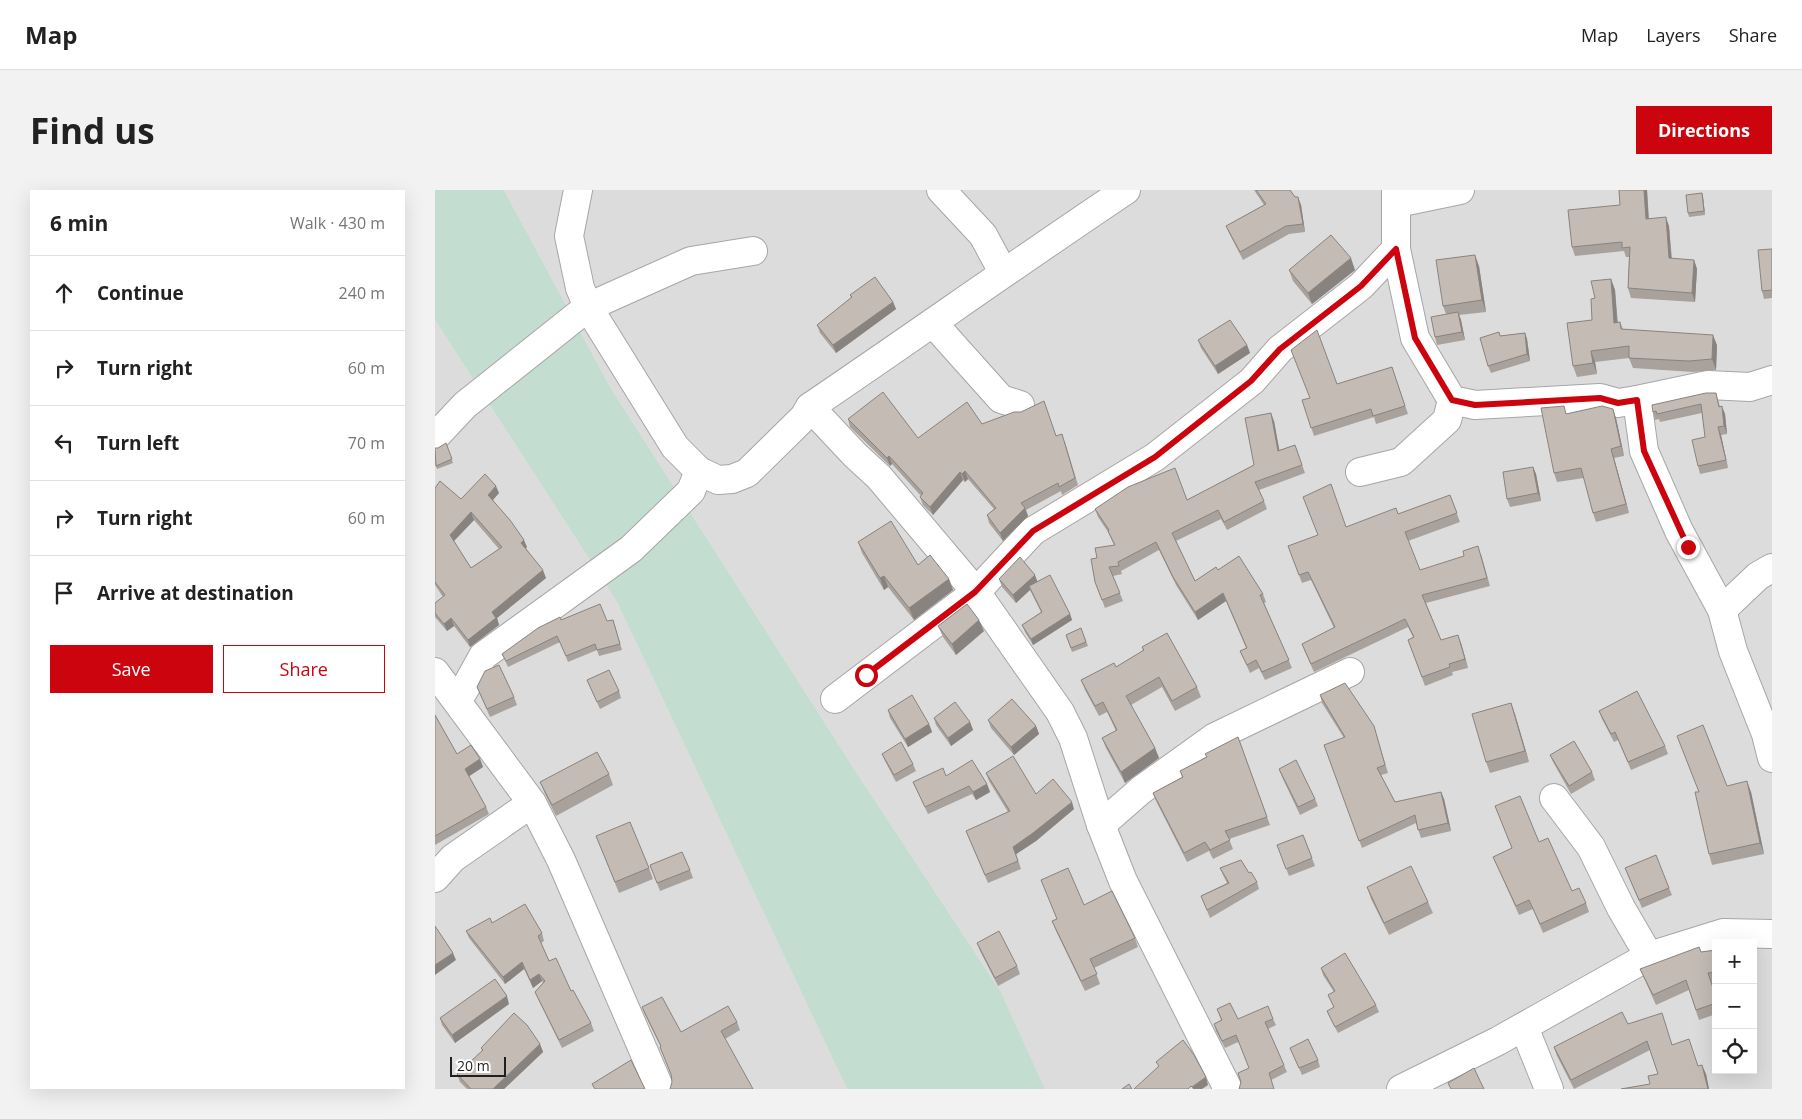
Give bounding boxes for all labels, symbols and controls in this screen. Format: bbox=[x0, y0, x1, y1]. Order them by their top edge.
text: Map bbox=[25, 18, 77, 51]
text: Map bbox=[1581, 23, 1618, 47]
text: Layers bbox=[1646, 23, 1701, 47]
text: Share bbox=[1729, 23, 1777, 47]
button: Directions bbox=[1636, 106, 1772, 154]
text: Find us bbox=[30, 107, 155, 154]
text: 6 min bbox=[50, 209, 108, 237]
text: Walk · 430 m bbox=[290, 212, 385, 234]
icon: ahead bbox=[50, 279, 78, 307]
text: Continue bbox=[97, 280, 184, 306]
text: 240 m bbox=[339, 282, 385, 304]
icon: right bbox=[50, 354, 78, 382]
text: Turn right bbox=[97, 355, 192, 381]
text: 60 m bbox=[348, 357, 385, 379]
icon: left bbox=[50, 429, 78, 457]
text: Turn left bbox=[97, 430, 179, 456]
text: 70 m bbox=[348, 432, 385, 454]
icon: right bbox=[50, 504, 78, 532]
text: Turn right bbox=[97, 505, 192, 531]
text: 60 m bbox=[348, 507, 385, 529]
route end bbox=[1677, 536, 1700, 559]
icon: arrive bbox=[50, 579, 78, 607]
text: Arrive at destination bbox=[97, 580, 294, 606]
button: Save bbox=[50, 645, 213, 693]
button: Share bbox=[223, 645, 385, 693]
route start bbox=[855, 664, 878, 687]
map controls bbox=[1712, 939, 1757, 1074]
button: + bbox=[1712, 939, 1757, 984]
button: − bbox=[1712, 984, 1757, 1029]
button: locate bbox=[1712, 1029, 1757, 1074]
scale bar bbox=[450, 1054, 506, 1077]
text: 20 m bbox=[457, 1056, 490, 1075]

